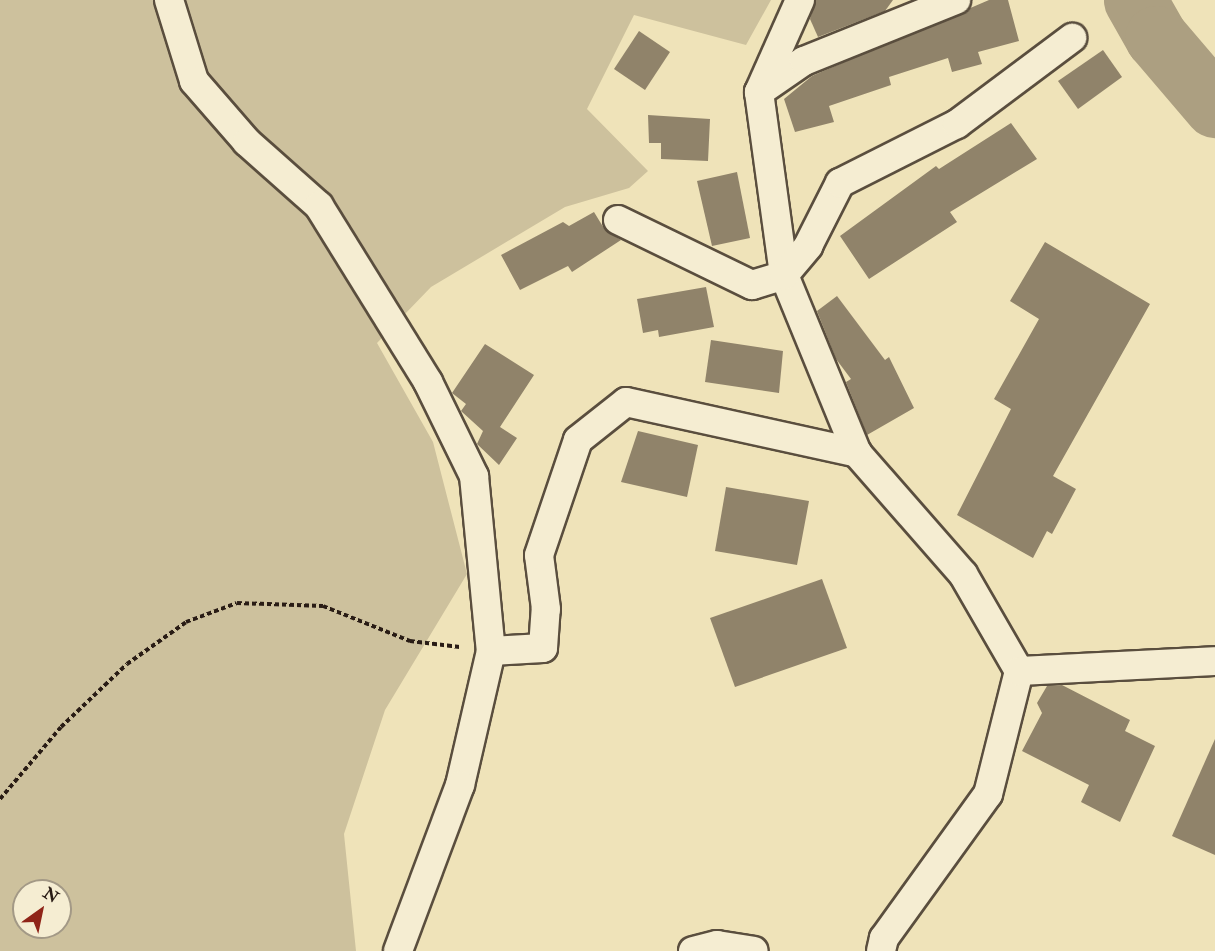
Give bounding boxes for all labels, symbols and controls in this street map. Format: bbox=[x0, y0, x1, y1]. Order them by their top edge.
north arrow bbox=[12, 879, 72, 939]
text: N bbox=[39, 883, 62, 908]

